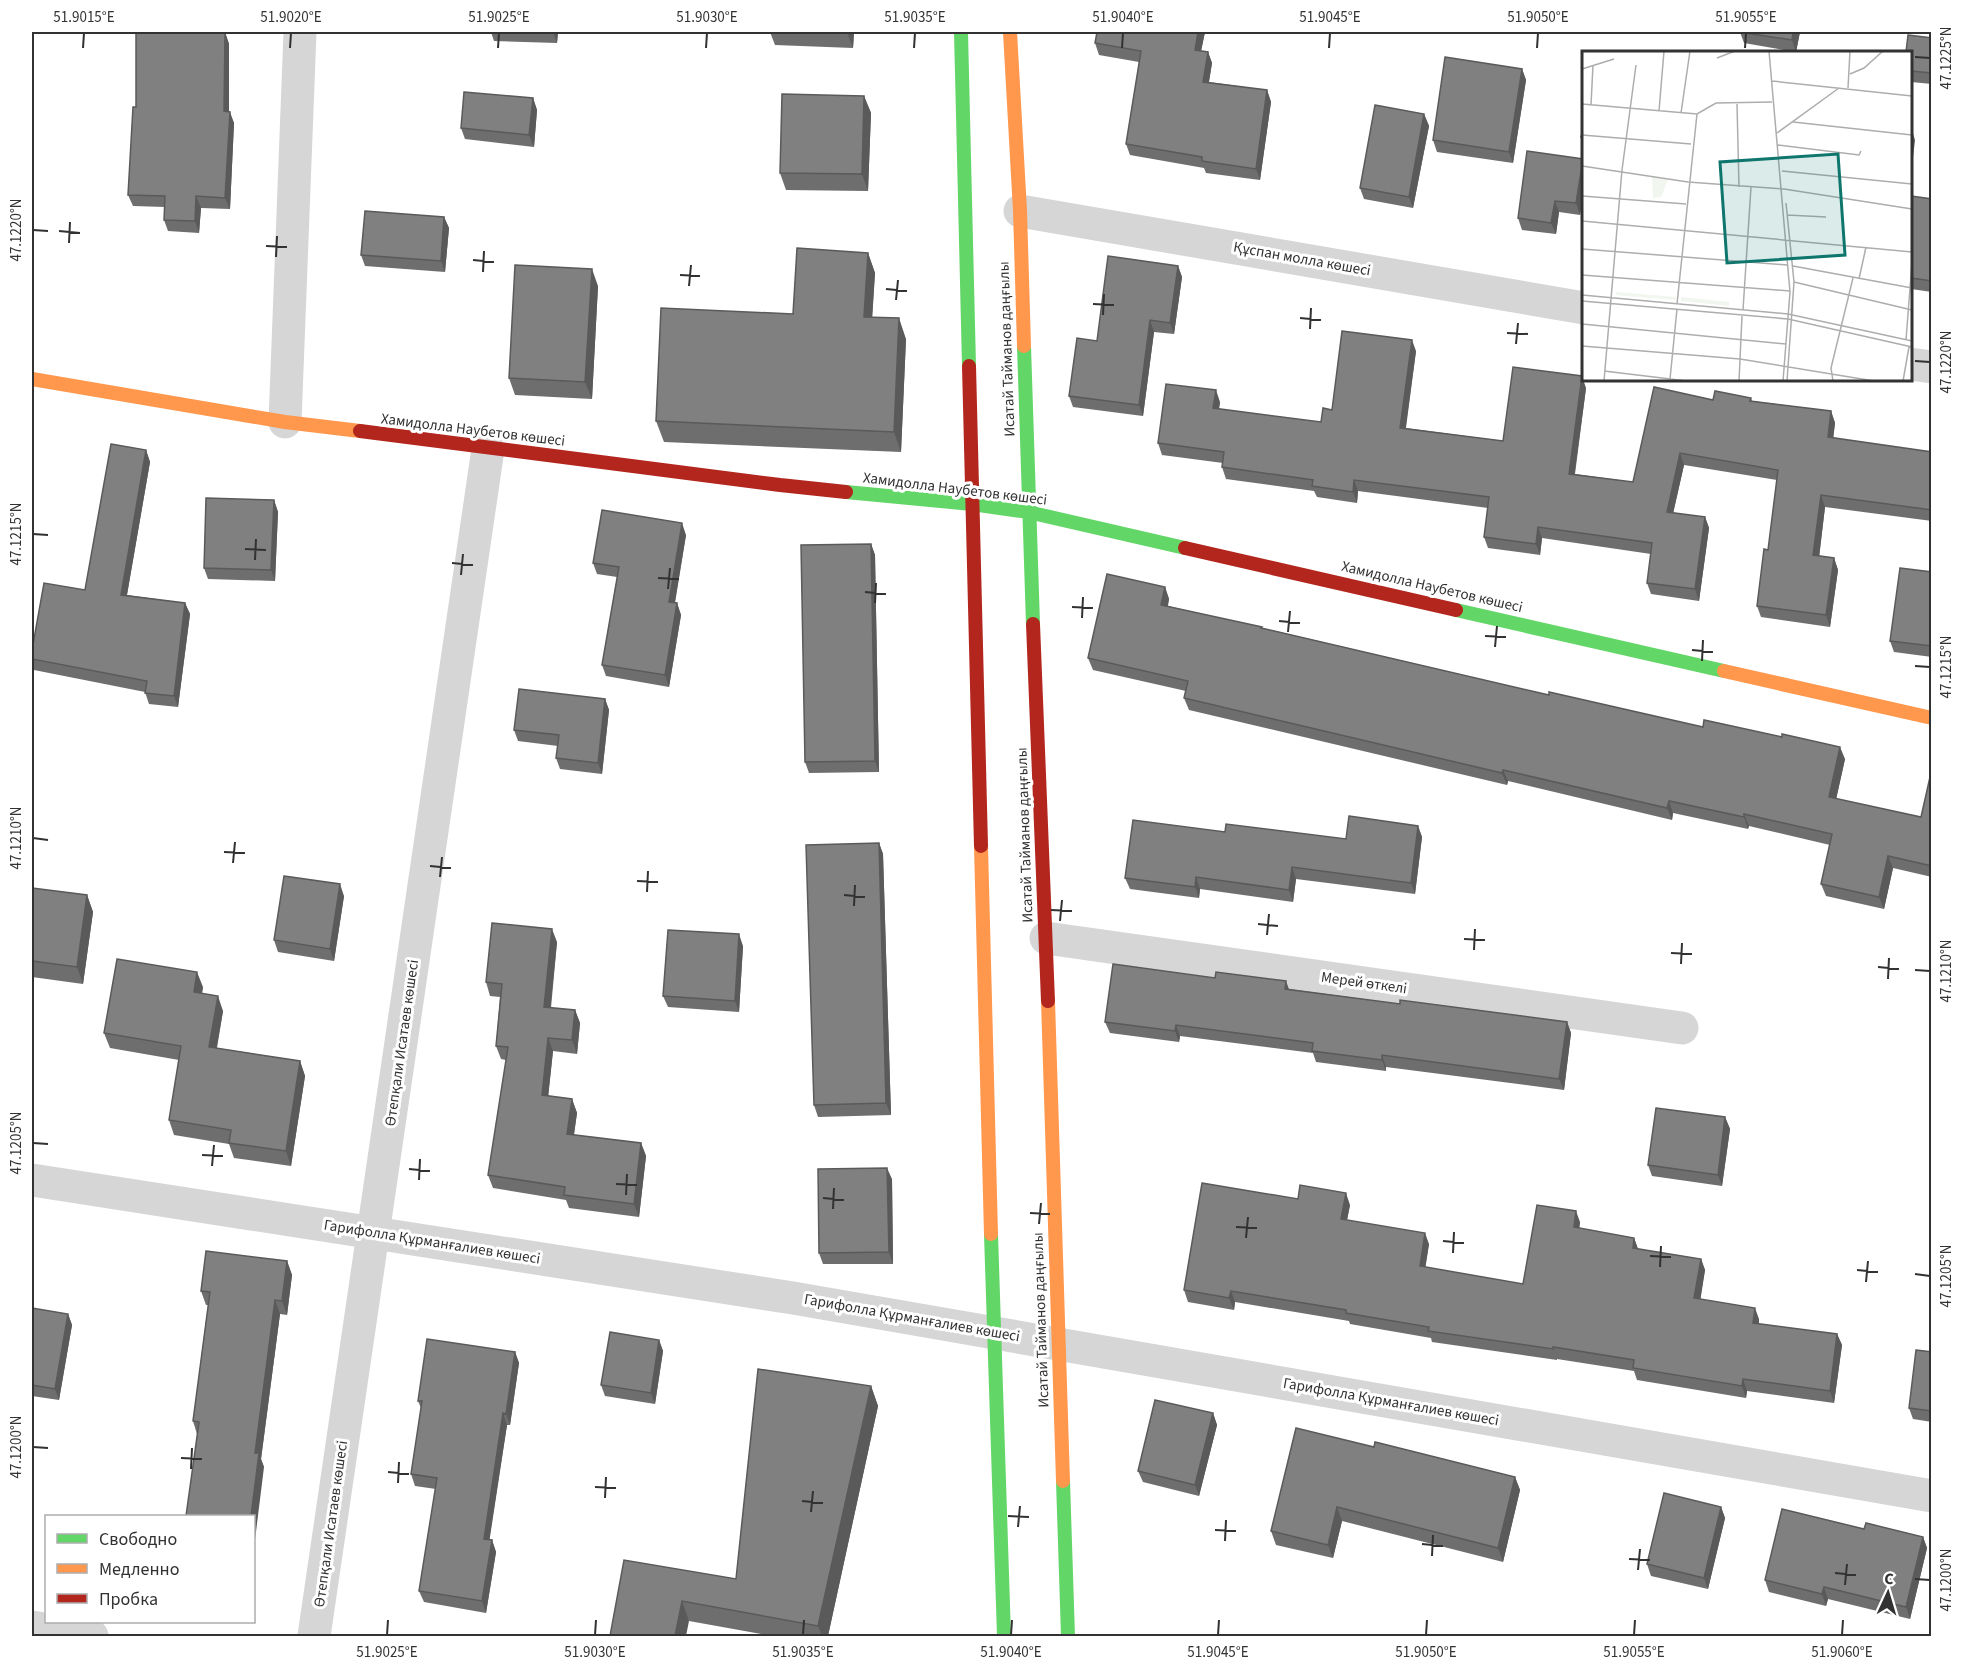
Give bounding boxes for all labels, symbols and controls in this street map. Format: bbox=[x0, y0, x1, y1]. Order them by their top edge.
text: 51.9015°E bbox=[53, 7, 115, 28]
text: 51.9020°E bbox=[260, 7, 322, 28]
text: 51.9025°E bbox=[468, 7, 530, 28]
text: 51.9030°E bbox=[676, 7, 738, 28]
text: 51.9035°E bbox=[884, 7, 946, 28]
text: 51.9040°E bbox=[1092, 7, 1154, 28]
text: 51.9045°E bbox=[1299, 7, 1361, 28]
text: 51.9050°E bbox=[1507, 7, 1569, 28]
text: 51.9055°E bbox=[1715, 7, 1777, 28]
text: 47.1225°N bbox=[1936, 26, 1957, 90]
inset map bbox=[1582, 51, 1912, 381]
text: 47.1220°N bbox=[6, 198, 27, 262]
street label: Құспан молла көшесі bbox=[1232, 237, 1372, 281]
street label: Исатай Тайманов даңғылы bbox=[993, 261, 1021, 437]
text: 47.1220°N bbox=[1936, 330, 1957, 394]
street label: Хамидолла Наубетов көшесі bbox=[380, 408, 566, 452]
street label: Хамидолла Наубетов көшесі bbox=[862, 467, 1048, 511]
text: 47.1215°N bbox=[6, 502, 27, 566]
street label: Хамидолла Наубетов көшесі bbox=[1339, 556, 1525, 618]
text: 47.1215°N bbox=[1936, 635, 1957, 699]
street label: Исатай Тайманов даңғылы bbox=[1011, 747, 1039, 923]
text: 47.1210°N bbox=[6, 806, 27, 870]
text: 47.1210°N bbox=[1936, 939, 1957, 1003]
street label: Өтепқали Исатаев көшесі bbox=[380, 958, 424, 1128]
street label: Мерей өткелі bbox=[1320, 967, 1408, 999]
text: 47.1205°N bbox=[6, 1111, 27, 1175]
street label: Гарифолла Құрманғалиев көшесі bbox=[322, 1215, 542, 1269]
street label: Исатай Тайманов даңғылы bbox=[1027, 1232, 1055, 1408]
text: 47.1205°N bbox=[1936, 1244, 1957, 1308]
street label: Гарифолла Құрманғалиев көшесі bbox=[802, 1289, 1022, 1347]
street label: Гарифолла Құрманғалиев көшесі bbox=[1281, 1373, 1501, 1431]
text: 47.1200°N bbox=[6, 1415, 27, 1479]
street label: Өтепқали Исатаев көшесі bbox=[309, 1439, 353, 1609]
legend bbox=[45, 1515, 255, 1623]
text: Свободно bbox=[99, 1527, 177, 1552]
text: 47.1200°N bbox=[1936, 1548, 1957, 1612]
text: Медленно bbox=[99, 1557, 179, 1582]
north arrow bbox=[1858, 1563, 1918, 1623]
text: С bbox=[1884, 1568, 1894, 1590]
text: Пробка bbox=[99, 1587, 158, 1612]
text: 51.9025°E bbox=[356, 1642, 418, 1663]
text: 51.9030°E bbox=[564, 1642, 626, 1663]
text: 51.9035°E bbox=[772, 1642, 834, 1663]
text: 51.9040°E bbox=[980, 1642, 1042, 1663]
text: 51.9045°E bbox=[1187, 1642, 1249, 1663]
text: 51.9050°E bbox=[1395, 1642, 1457, 1663]
text: 51.9055°E bbox=[1603, 1642, 1665, 1663]
text: 51.9060°E bbox=[1811, 1642, 1873, 1663]

